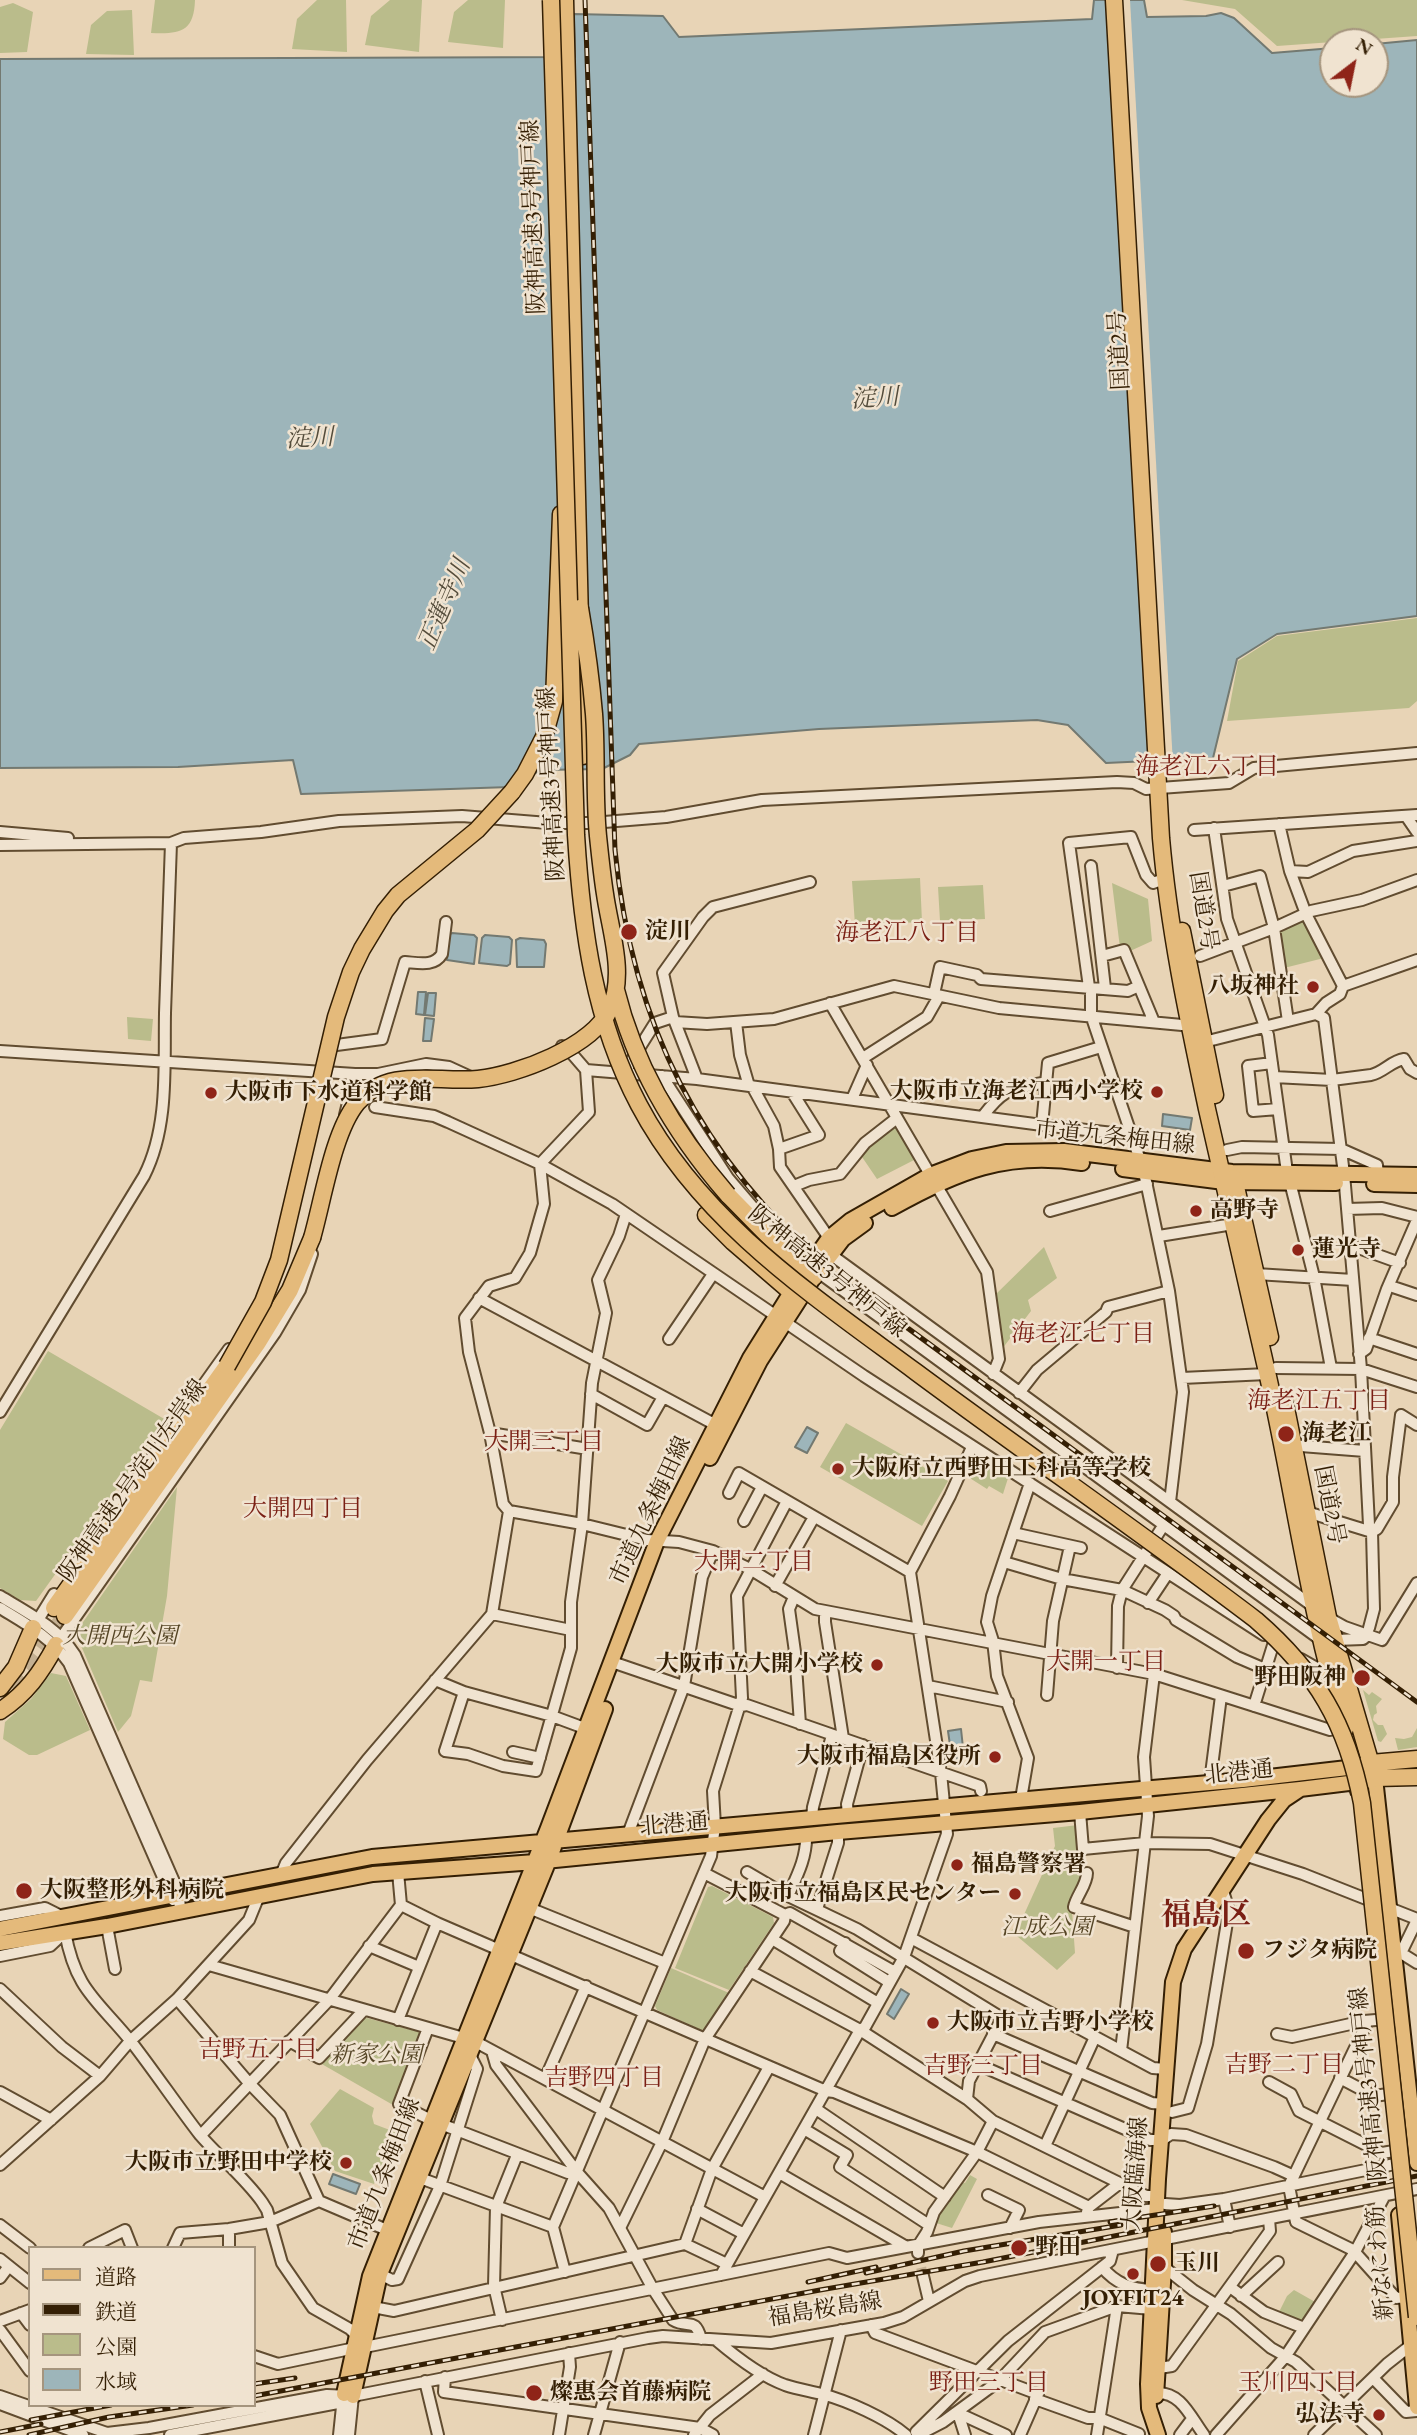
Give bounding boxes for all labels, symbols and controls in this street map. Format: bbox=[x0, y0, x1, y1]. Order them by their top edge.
north arrow bbox=[1319, 28, 1389, 98]
text: N bbox=[1351, 32, 1377, 61]
street label: 阪神高速3号神戸線 bbox=[517, 119, 551, 315]
street label: 国道2号 bbox=[1104, 309, 1136, 391]
water label: 淀川 bbox=[850, 383, 900, 415]
water label: 淀川 bbox=[285, 423, 335, 455]
water label: 正蓮寺川 bbox=[413, 555, 477, 655]
street label: 阪神高速3号神戸線 bbox=[533, 686, 571, 882]
district label: 海老江六丁目 bbox=[1135, 753, 1279, 781]
street label: 国道2号 bbox=[1183, 869, 1223, 953]
place label: 淀川 bbox=[645, 918, 691, 946]
district label: 海老江八丁目 bbox=[835, 919, 979, 947]
marker: 淀川 bbox=[619, 922, 639, 942]
place label: 八坂神社 bbox=[1207, 973, 1299, 1001]
marker: 八坂神社 bbox=[1305, 979, 1321, 995]
place label: 大阪市立海老江西小学校 bbox=[890, 1078, 1143, 1106]
place label: 大阪市下水道科学館 bbox=[225, 1079, 432, 1107]
marker: 大阪市立海老江西小学校 bbox=[1149, 1084, 1165, 1100]
marker: 大阪市下水道科学館 bbox=[203, 1085, 219, 1101]
street label: 市道九条梅田線 bbox=[1033, 1116, 1197, 1160]
place label: 高野寺 bbox=[1210, 1197, 1279, 1225]
street label: 阪神高速3号神戸線 bbox=[743, 1200, 911, 1344]
marker: 高野寺 bbox=[1188, 1203, 1204, 1219]
place label: 蓮光寺 bbox=[1312, 1236, 1381, 1264]
marker: 蓮光寺 bbox=[1290, 1242, 1306, 1258]
district label: 海老江七丁目 bbox=[1011, 1320, 1155, 1348]
street label: 阪神高速2号淀川左岸線 bbox=[53, 1374, 213, 1588]
district label: 海老江五丁目 bbox=[1247, 1387, 1391, 1415]
place label: 海老江 bbox=[1302, 1420, 1371, 1448]
marker: 海老江 bbox=[1276, 1424, 1296, 1444]
district label: 大開三丁目 bbox=[484, 1428, 604, 1456]
street label: 市道九条梅田線 bbox=[604, 1432, 698, 1590]
place label: 大阪府立西野田工科高等学校 bbox=[852, 1455, 1151, 1483]
marker: 大阪府立西野田工科高等学校 bbox=[830, 1461, 846, 1477]
street label: 国道2号 bbox=[1308, 1463, 1350, 1547]
district label: 大開四丁目 bbox=[243, 1495, 363, 1523]
district label: 大開二丁目 bbox=[694, 1548, 814, 1576]
park label: 大開西公園 bbox=[63, 1623, 177, 1651]
district label: 大開一丁目 bbox=[1046, 1648, 1166, 1676]
place label: 大阪市立大開小学校 bbox=[656, 1651, 863, 1679]
marker: 大阪市立大開小学校 bbox=[869, 1657, 885, 1673]
place label: 野田阪神 bbox=[1254, 1664, 1346, 1692]
marker: 野田阪神 bbox=[1352, 1668, 1372, 1688]
place label: 大阪市福島区役所 bbox=[797, 1743, 981, 1771]
marker: 大阪市福島区役所 bbox=[987, 1749, 1003, 1765]
street label: 北港通 bbox=[1203, 1756, 1275, 1790]
street label: 北港通 bbox=[638, 1808, 710, 1842]
place label: 福島警察署 bbox=[971, 1851, 1086, 1879]
marker: 福島警察署 bbox=[949, 1857, 965, 1873]
place label: 大阪整形外科病院 bbox=[40, 1877, 224, 1905]
place label: 大阪市立福島区民センター bbox=[725, 1880, 1001, 1908]
marker: 大阪整形外科病院 bbox=[14, 1881, 34, 1901]
marker: 大阪市立福島区民センター bbox=[1007, 1886, 1023, 1902]
district label: 福島区 bbox=[1161, 1898, 1251, 1934]
park label: 江成公園 bbox=[1001, 1914, 1093, 1942]
place label: フジタ病院 bbox=[1262, 1937, 1377, 1965]
marker: フジタ病院 bbox=[1236, 1941, 1256, 1961]
street label: 阪神高速3号神戸線 bbox=[1345, 1986, 1393, 2182]
place label: 大阪市立吉野小学校 bbox=[947, 2009, 1154, 2037]
marker: 大阪市立吉野小学校 bbox=[925, 2015, 941, 2031]
district label: 吉野五丁目 bbox=[198, 2036, 318, 2064]
park label: 新家公園 bbox=[330, 2042, 422, 2070]
district label: 吉野二丁目 bbox=[1224, 2051, 1344, 2079]
district label: 吉野三丁目 bbox=[923, 2052, 1043, 2080]
district label: 吉野四丁目 bbox=[544, 2064, 664, 2092]
street label: 市道九条梅田線 bbox=[343, 2094, 427, 2254]
street label: 大阪臨海線 bbox=[1118, 2116, 1154, 2232]
place label: 大阪市立野田中学校 bbox=[125, 2149, 332, 2177]
marker: 大阪市立野田中学校 bbox=[338, 2155, 354, 2171]
street label: 新なにわ筋 bbox=[1362, 2205, 1400, 2321]
place label: 野田 bbox=[1035, 2234, 1081, 2262]
marker: 野田 bbox=[1009, 2238, 1029, 2258]
legend bbox=[28, 2246, 256, 2407]
place label: 玉川 bbox=[1174, 2250, 1220, 2278]
marker: 玉川 bbox=[1148, 2254, 1168, 2274]
text: 道路 bbox=[95, 2263, 137, 2290]
marker: JOYFIT24 bbox=[1125, 2266, 1141, 2282]
place label: JOYFIT24 bbox=[1082, 2285, 1184, 2313]
street label: 福島桜島線 bbox=[766, 2287, 884, 2333]
text: 鉄道 bbox=[95, 2298, 137, 2325]
text: 公園 bbox=[95, 2333, 137, 2360]
text: 水域 bbox=[95, 2368, 137, 2395]
district label: 野田三丁目 bbox=[929, 2369, 1049, 2397]
district label: 玉川四丁目 bbox=[1238, 2369, 1358, 2397]
place label: 燦惠会首藤病院 bbox=[550, 2379, 711, 2407]
marker: 燦惠会首藤病院 bbox=[524, 2383, 544, 2403]
place label: 弘法寺 bbox=[1296, 2401, 1365, 2429]
marker: 弘法寺 bbox=[1371, 2407, 1387, 2423]

